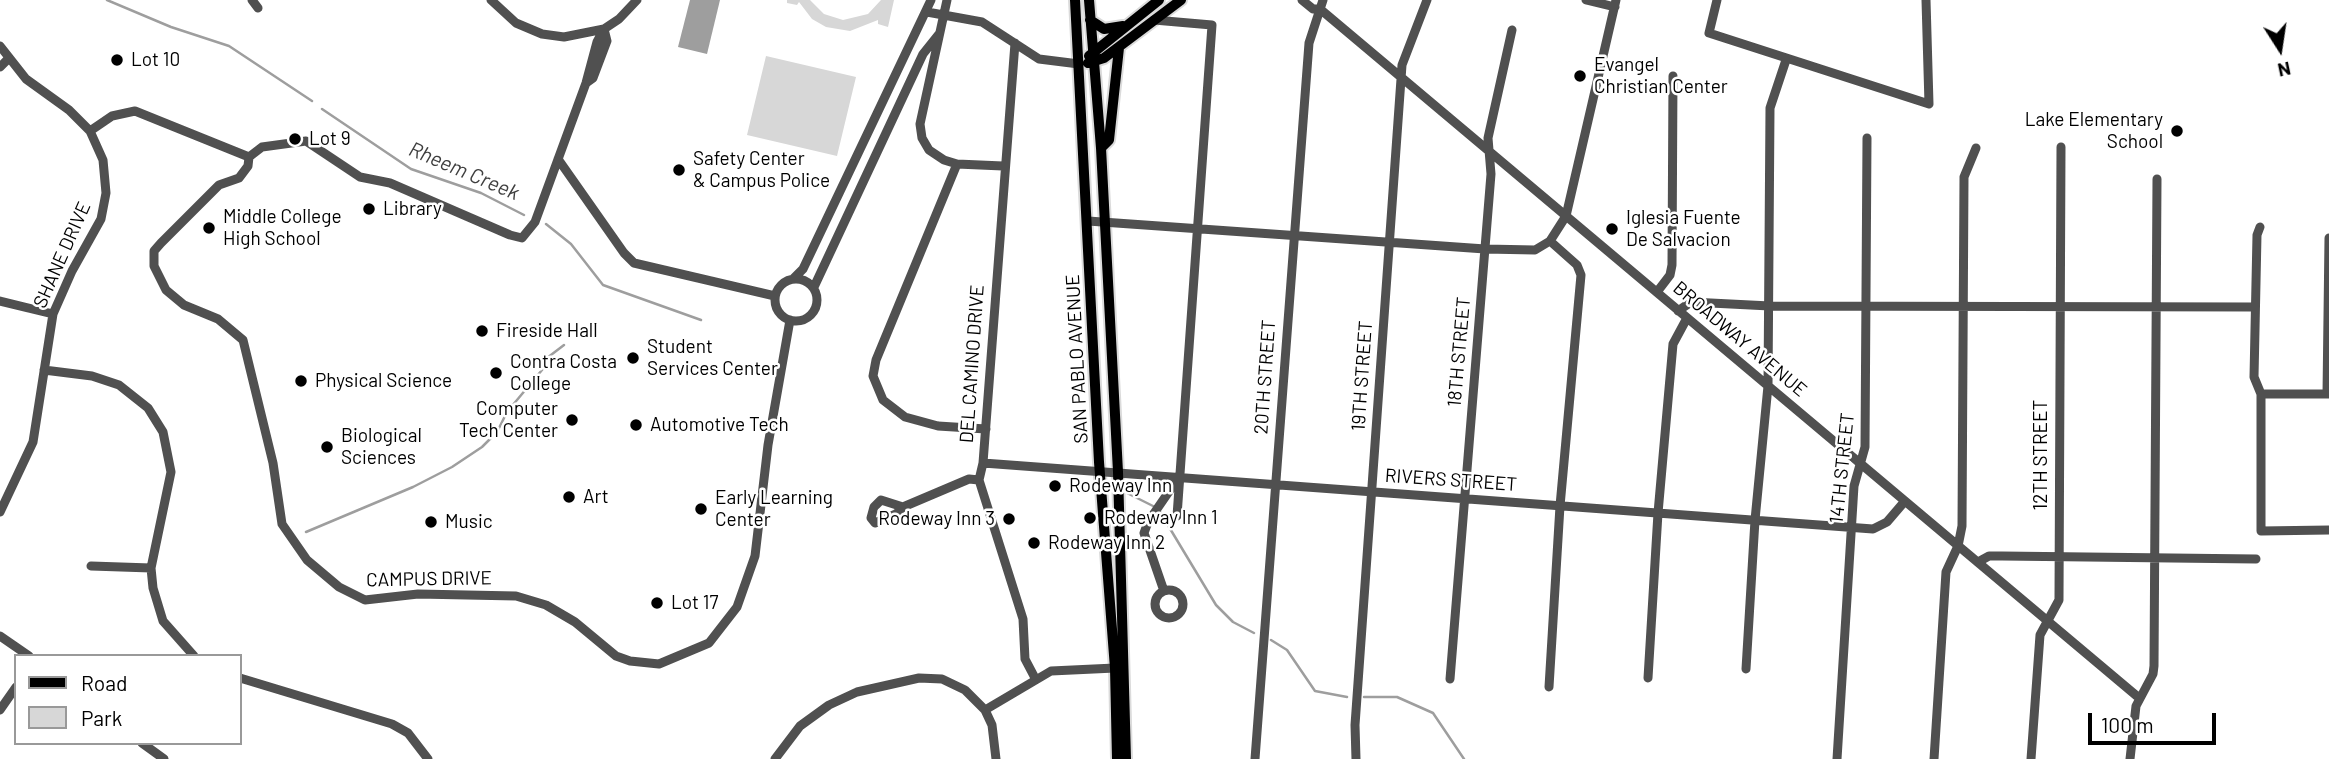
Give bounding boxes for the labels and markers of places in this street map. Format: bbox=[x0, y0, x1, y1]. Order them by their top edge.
place label: Lot 10 bbox=[131, 49, 180, 71]
marker: Lot 10 bbox=[109, 52, 125, 68]
place label: Evangel Christian Center bbox=[1594, 54, 1728, 98]
marker: Evangel Christian Center bbox=[1572, 68, 1588, 84]
place label: Lake Elementary School bbox=[2025, 109, 2163, 153]
marker: Lake Elementary School bbox=[2169, 123, 2185, 139]
place label: Lot 9 bbox=[309, 128, 351, 150]
marker: Lot 9 bbox=[287, 131, 303, 147]
place label: Safety Center & Campus Police bbox=[693, 148, 830, 192]
marker: Safety Center & Campus Police bbox=[671, 162, 687, 178]
place label: Library bbox=[383, 198, 442, 220]
marker: Library bbox=[361, 201, 377, 217]
place label: Middle College High School bbox=[223, 206, 342, 250]
place label: Iglesia Fuente De Salvacion bbox=[1626, 207, 1741, 251]
marker: Middle College High School bbox=[201, 220, 217, 236]
marker: Iglesia Fuente De Salvacion bbox=[1604, 221, 1620, 237]
place label: Fireside Hall bbox=[496, 320, 598, 342]
marker: Fireside Hall bbox=[474, 323, 490, 339]
place label: Student Services Center bbox=[647, 336, 778, 380]
marker: Student Services Center bbox=[625, 350, 641, 366]
place label: Contra Costa College bbox=[510, 351, 617, 395]
marker: Contra Costa College bbox=[488, 365, 504, 381]
place label: Physical Science bbox=[315, 370, 452, 392]
marker: Physical Science bbox=[293, 373, 309, 389]
place label: Computer Tech Center bbox=[459, 398, 558, 442]
marker: Computer Tech Center bbox=[564, 412, 580, 428]
place label: Automotive Tech bbox=[650, 414, 789, 436]
marker: Automotive Tech bbox=[628, 417, 644, 433]
place label: Biological Sciences bbox=[341, 425, 422, 469]
marker: Biological Sciences bbox=[319, 439, 335, 455]
place label: Rodeway Inn bbox=[1069, 475, 1172, 497]
marker: Rodeway Inn bbox=[1047, 478, 1063, 494]
place label: Art bbox=[583, 486, 609, 508]
place label: Early Learning Center bbox=[715, 487, 833, 531]
marker: Art bbox=[561, 489, 577, 505]
marker: Early Learning Center bbox=[693, 501, 709, 517]
place label: Rodeway Inn 1 bbox=[1104, 507, 1218, 529]
place label: Rodeway Inn 3 bbox=[878, 508, 995, 530]
marker: Rodeway Inn 1 bbox=[1082, 510, 1098, 526]
place label: Music bbox=[445, 511, 493, 533]
marker: Rodeway Inn 3 bbox=[1001, 511, 1017, 527]
marker: Music bbox=[423, 514, 439, 530]
place label: Rodeway Inn 2 bbox=[1048, 532, 1165, 554]
marker: Rodeway Inn 2 bbox=[1026, 535, 1042, 551]
place label: Lot 17 bbox=[671, 592, 718, 614]
marker: Lot 17 bbox=[649, 595, 665, 611]

